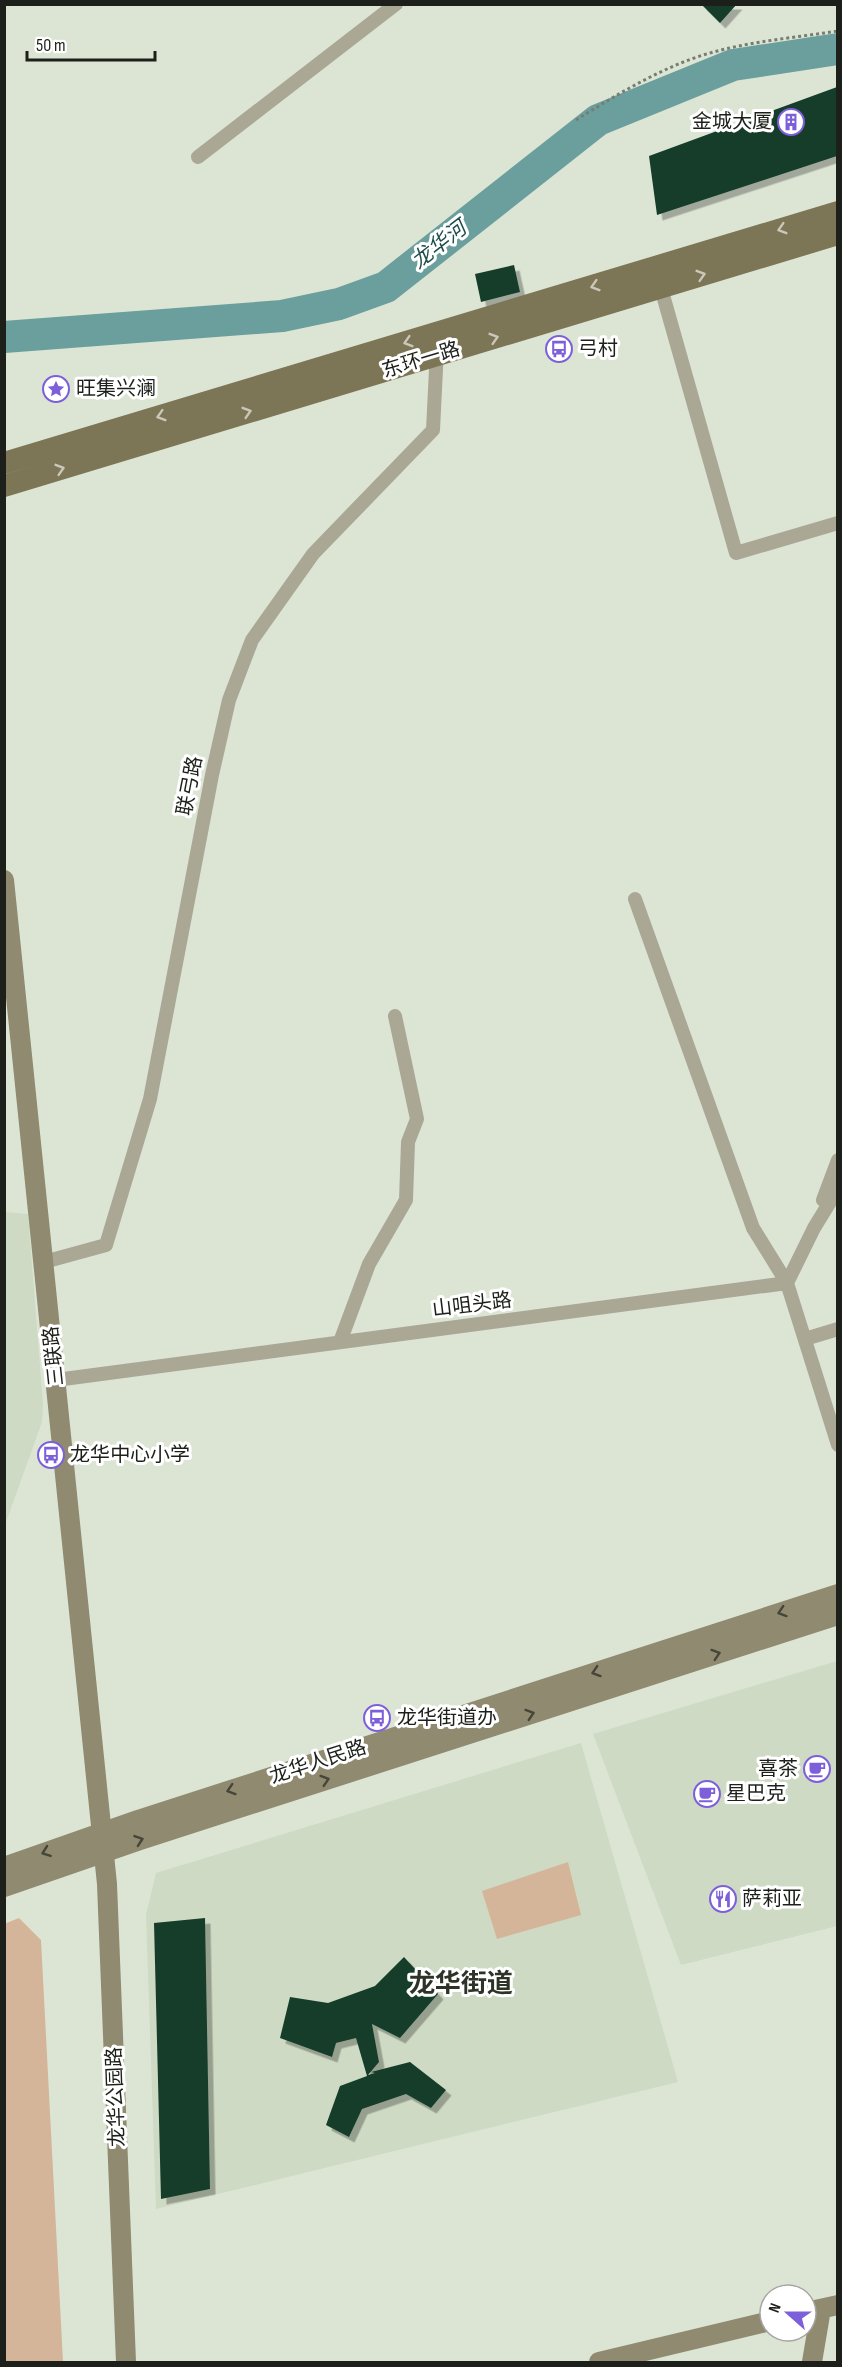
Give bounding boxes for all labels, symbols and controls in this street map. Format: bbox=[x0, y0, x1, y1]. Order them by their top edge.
scale bar bbox=[27, 24, 154, 62]
text: 50 m bbox=[36, 35, 66, 56]
building icon: 金城大厦 bbox=[776, 107, 806, 137]
place label: 金城大厦 bbox=[692, 110, 772, 134]
water label: 龙华河 bbox=[406, 213, 475, 274]
one-way arrow bbox=[777, 222, 788, 234]
one-way arrow bbox=[695, 270, 706, 282]
one-way arrow bbox=[590, 279, 601, 291]
one-way arrow bbox=[488, 333, 499, 345]
bus stop icon: 弓村 bbox=[544, 334, 574, 364]
one-way arrow bbox=[403, 335, 414, 347]
street label: 东环一路 bbox=[379, 337, 463, 383]
place label: 弓村 bbox=[578, 337, 618, 361]
place icon: 旺集兴澜 bbox=[41, 374, 71, 404]
place label: 旺集兴澜 bbox=[76, 377, 156, 401]
one-way arrow bbox=[241, 407, 252, 419]
one-way arrow bbox=[156, 409, 167, 421]
one-way arrow bbox=[55, 464, 65, 476]
street label: 联弓路 bbox=[172, 754, 208, 818]
street label: 山咀头路 bbox=[431, 1288, 513, 1322]
street label: 三联路 bbox=[39, 1325, 69, 1387]
bus stop icon: 龙华中心小学 bbox=[36, 1440, 66, 1470]
place label: 龙华中心小学 bbox=[70, 1443, 190, 1467]
one-way arrow bbox=[777, 1605, 788, 1617]
one-way arrow bbox=[710, 1648, 721, 1661]
one-way arrow bbox=[591, 1665, 602, 1677]
bus stop icon: 龙华街道办 bbox=[362, 1703, 392, 1733]
place label: 龙华街道办 bbox=[397, 1706, 497, 1730]
one-way arrow bbox=[524, 1708, 535, 1721]
street label: 龙华人民路 bbox=[267, 1735, 369, 1789]
cafe icon: 喜茶 bbox=[802, 1754, 832, 1784]
place label: 喜茶 bbox=[758, 1757, 798, 1781]
one-way arrow bbox=[319, 1775, 330, 1787]
cafe icon: 星巴克 bbox=[692, 1779, 722, 1809]
place label: 星巴克 bbox=[726, 1782, 786, 1806]
one-way arrow bbox=[226, 1783, 237, 1796]
one-way arrow bbox=[133, 1835, 144, 1848]
one-way arrow bbox=[41, 1845, 52, 1858]
restaurant icon: 萨莉亚 bbox=[708, 1884, 738, 1914]
place label: 萨莉亚 bbox=[742, 1887, 802, 1911]
district label: 龙华街道 bbox=[409, 1969, 513, 2000]
street label: 龙华公园路 bbox=[102, 2047, 130, 2147]
north arrow bbox=[758, 2283, 818, 2343]
text: N bbox=[765, 2301, 786, 2316]

